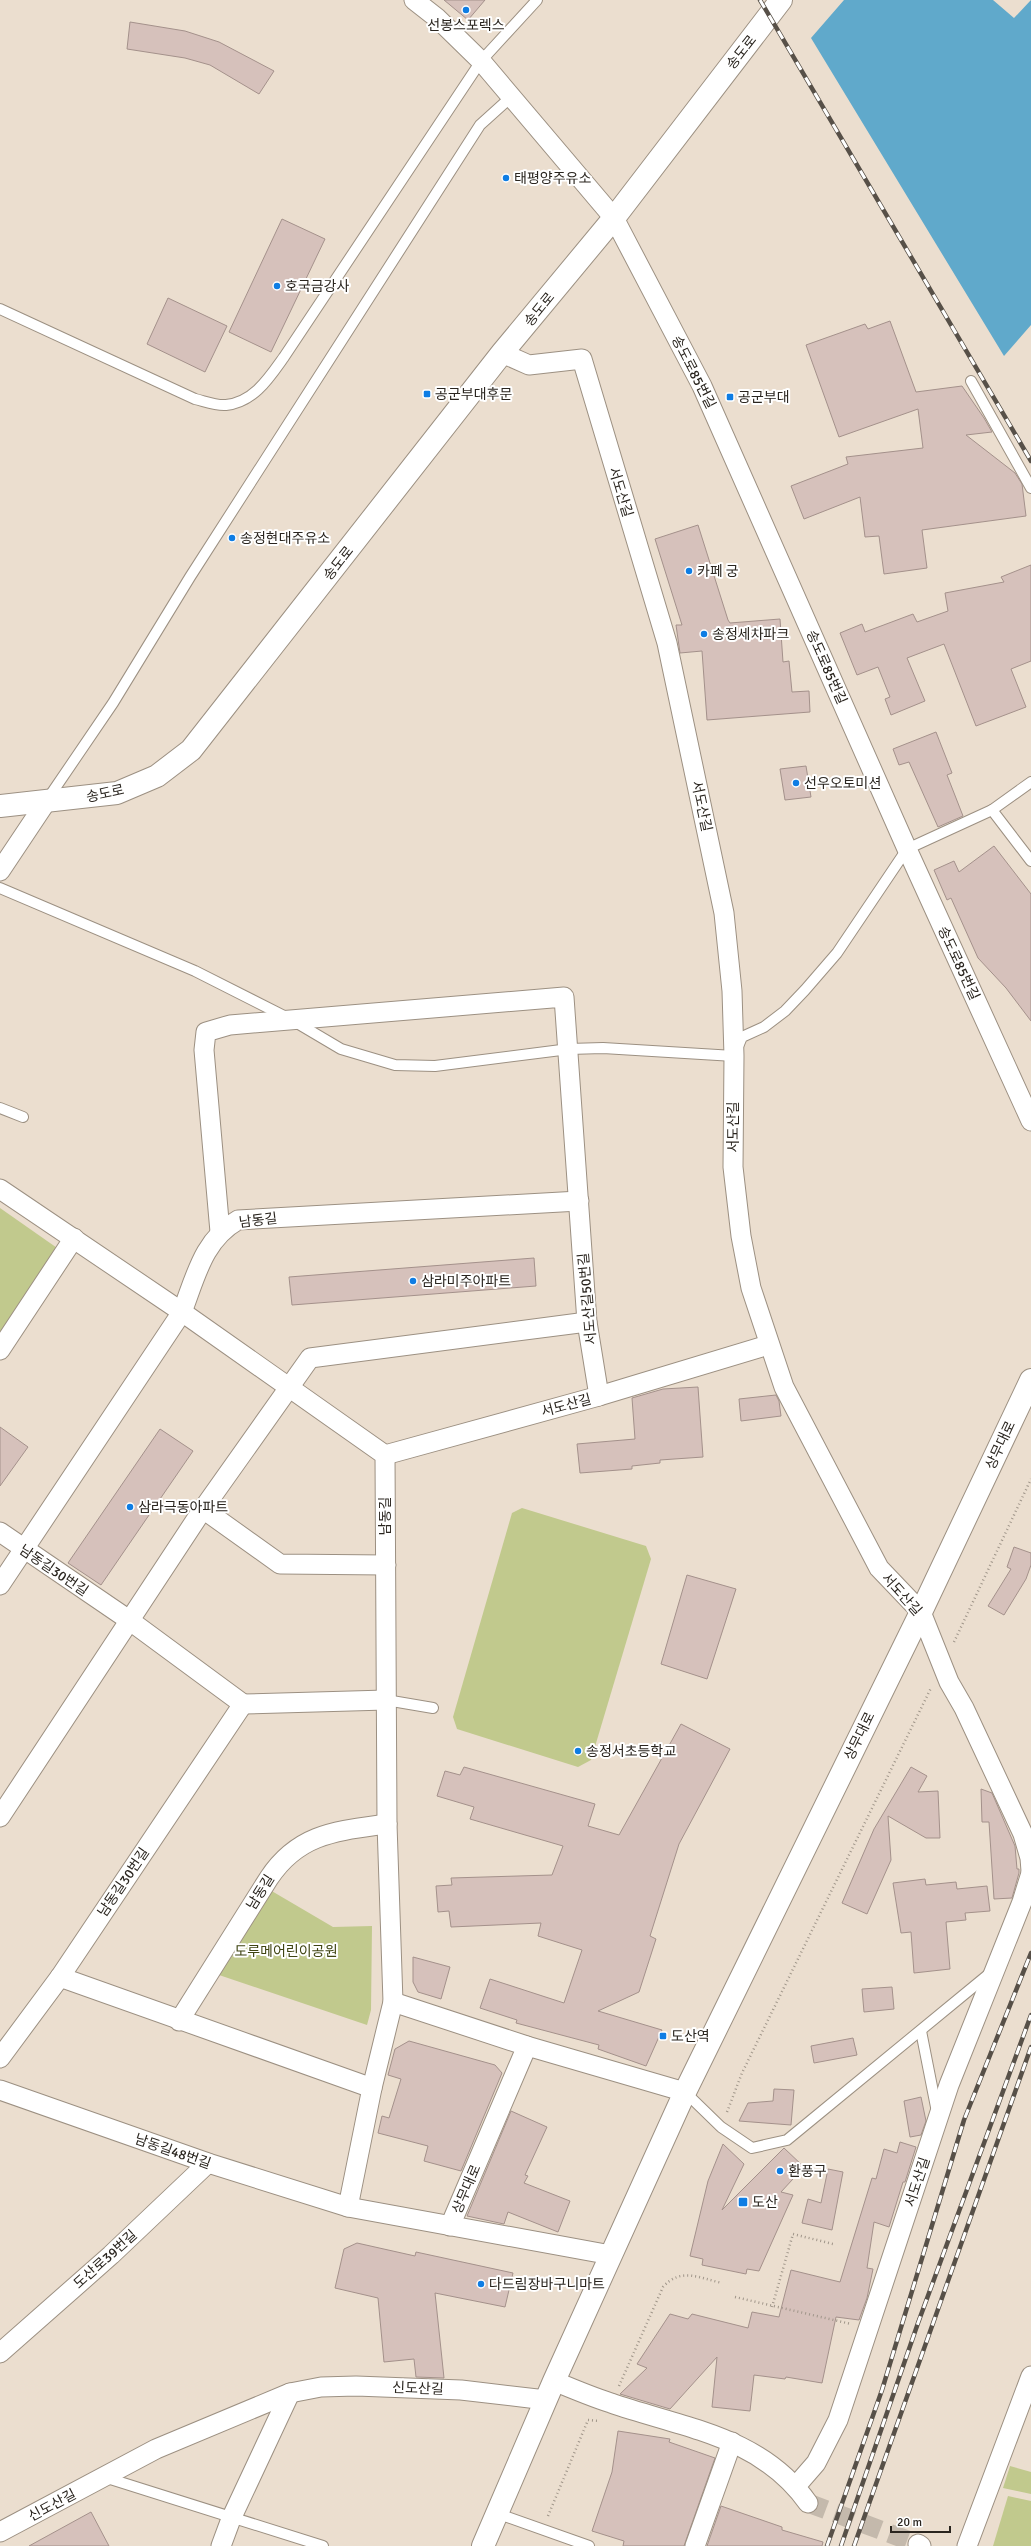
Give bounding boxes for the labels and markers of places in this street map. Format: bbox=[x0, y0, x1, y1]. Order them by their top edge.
marker: 선봉스포렉스 bbox=[461, 5, 471, 15]
place label: 선봉스포렉스 bbox=[427, 17, 505, 34]
place label: 태평양주유소 bbox=[514, 170, 591, 187]
marker: 태평양주유소 bbox=[501, 173, 511, 183]
place label: 호국금강사 bbox=[285, 278, 350, 295]
marker: 호국금강사 bbox=[272, 281, 282, 291]
place label: 공군부대후문 bbox=[435, 386, 512, 403]
marker: 공군부대후문 bbox=[422, 389, 432, 399]
place label: 공군부대 bbox=[738, 389, 790, 406]
marker: 공군부대 bbox=[725, 392, 735, 402]
place label: 송정현대주유소 bbox=[240, 530, 330, 547]
marker: 송정현대주유소 bbox=[227, 533, 237, 543]
place label: 카페 궁 bbox=[697, 563, 739, 580]
marker: 카페 궁 bbox=[684, 566, 694, 576]
place label: 송정세차파크 bbox=[712, 626, 789, 643]
marker: 송정세차파크 bbox=[699, 629, 709, 639]
place label: 선우오토미션 bbox=[804, 775, 881, 792]
marker: 선우오토미션 bbox=[791, 778, 801, 788]
place label: 삼라미주아파트 bbox=[421, 1273, 511, 1290]
marker: 삼라미주아파트 bbox=[408, 1276, 418, 1286]
place label: 삼라극동아파트 bbox=[138, 1499, 228, 1516]
marker: 삼라극동아파트 bbox=[125, 1502, 135, 1512]
place label: 송정서초등학교 bbox=[586, 1743, 676, 1760]
marker: 송정서초등학교 bbox=[573, 1746, 583, 1756]
place label: 도산역 bbox=[671, 2028, 710, 2045]
marker: 도산역 bbox=[658, 2031, 668, 2041]
place label: 환풍구 bbox=[788, 2163, 827, 2180]
marker: 환풍구 bbox=[775, 2166, 785, 2176]
place label: 도산 bbox=[752, 2194, 778, 2211]
marker: 도산 bbox=[737, 2196, 749, 2208]
place label: 다드림장바구니마트 bbox=[489, 2276, 605, 2293]
marker: 다드림장바구니마트 bbox=[476, 2279, 486, 2289]

